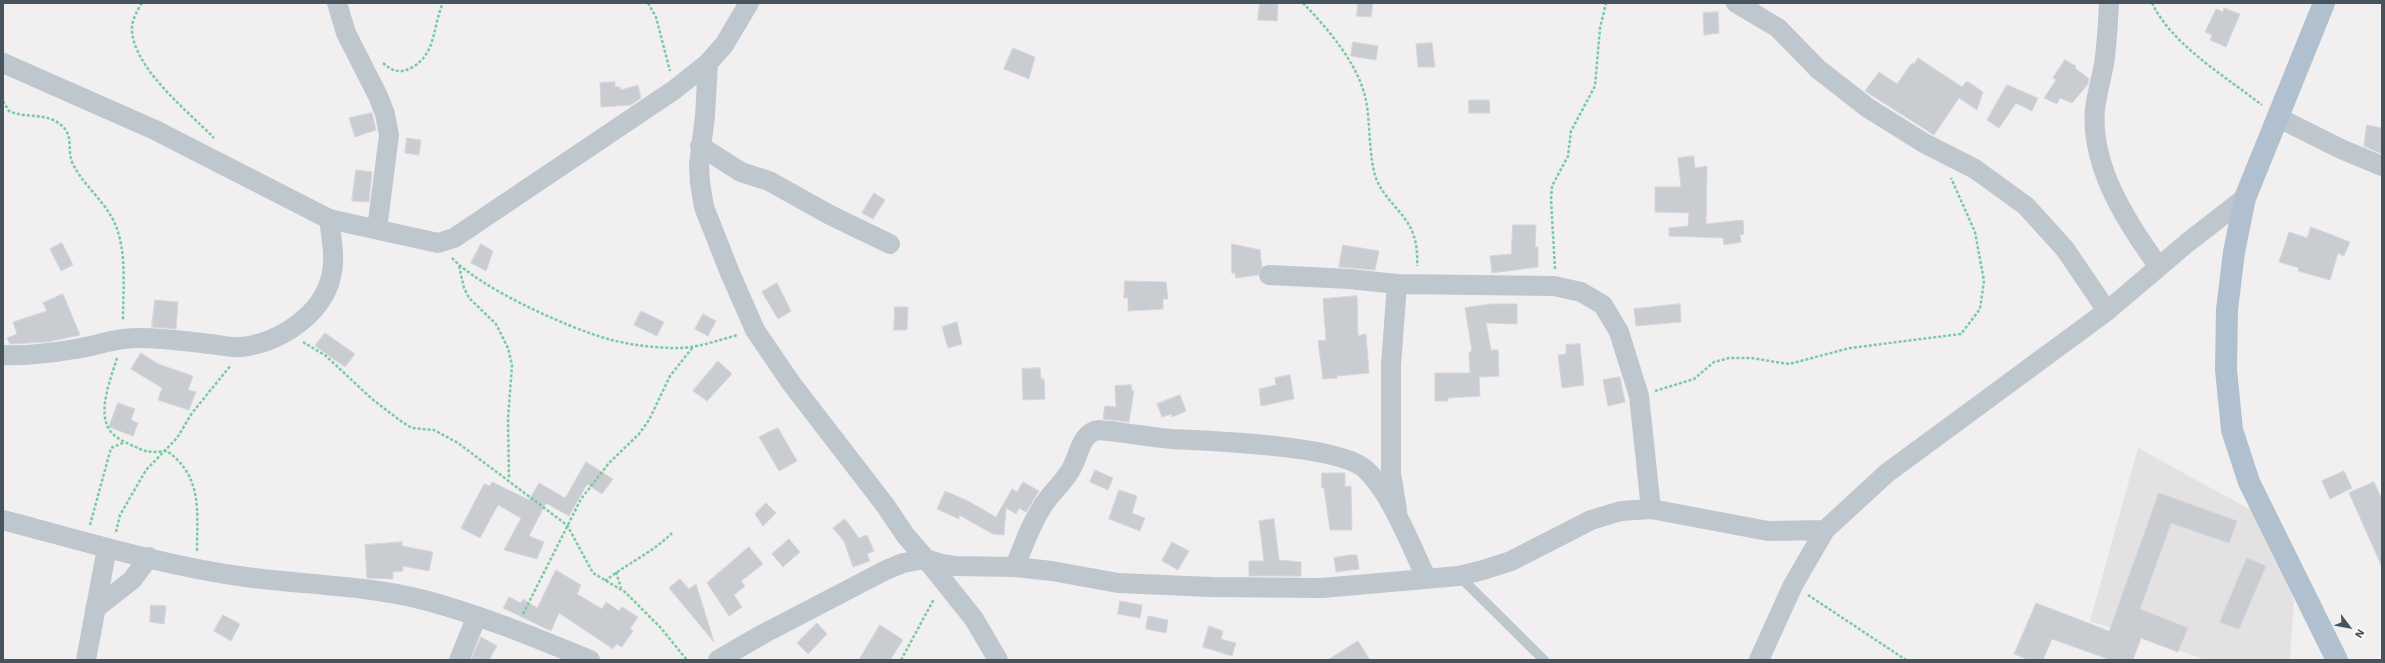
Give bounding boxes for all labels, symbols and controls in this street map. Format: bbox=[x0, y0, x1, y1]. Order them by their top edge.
north arrow bbox=[2329, 607, 2369, 647]
text: N bbox=[2352, 627, 2367, 641]

